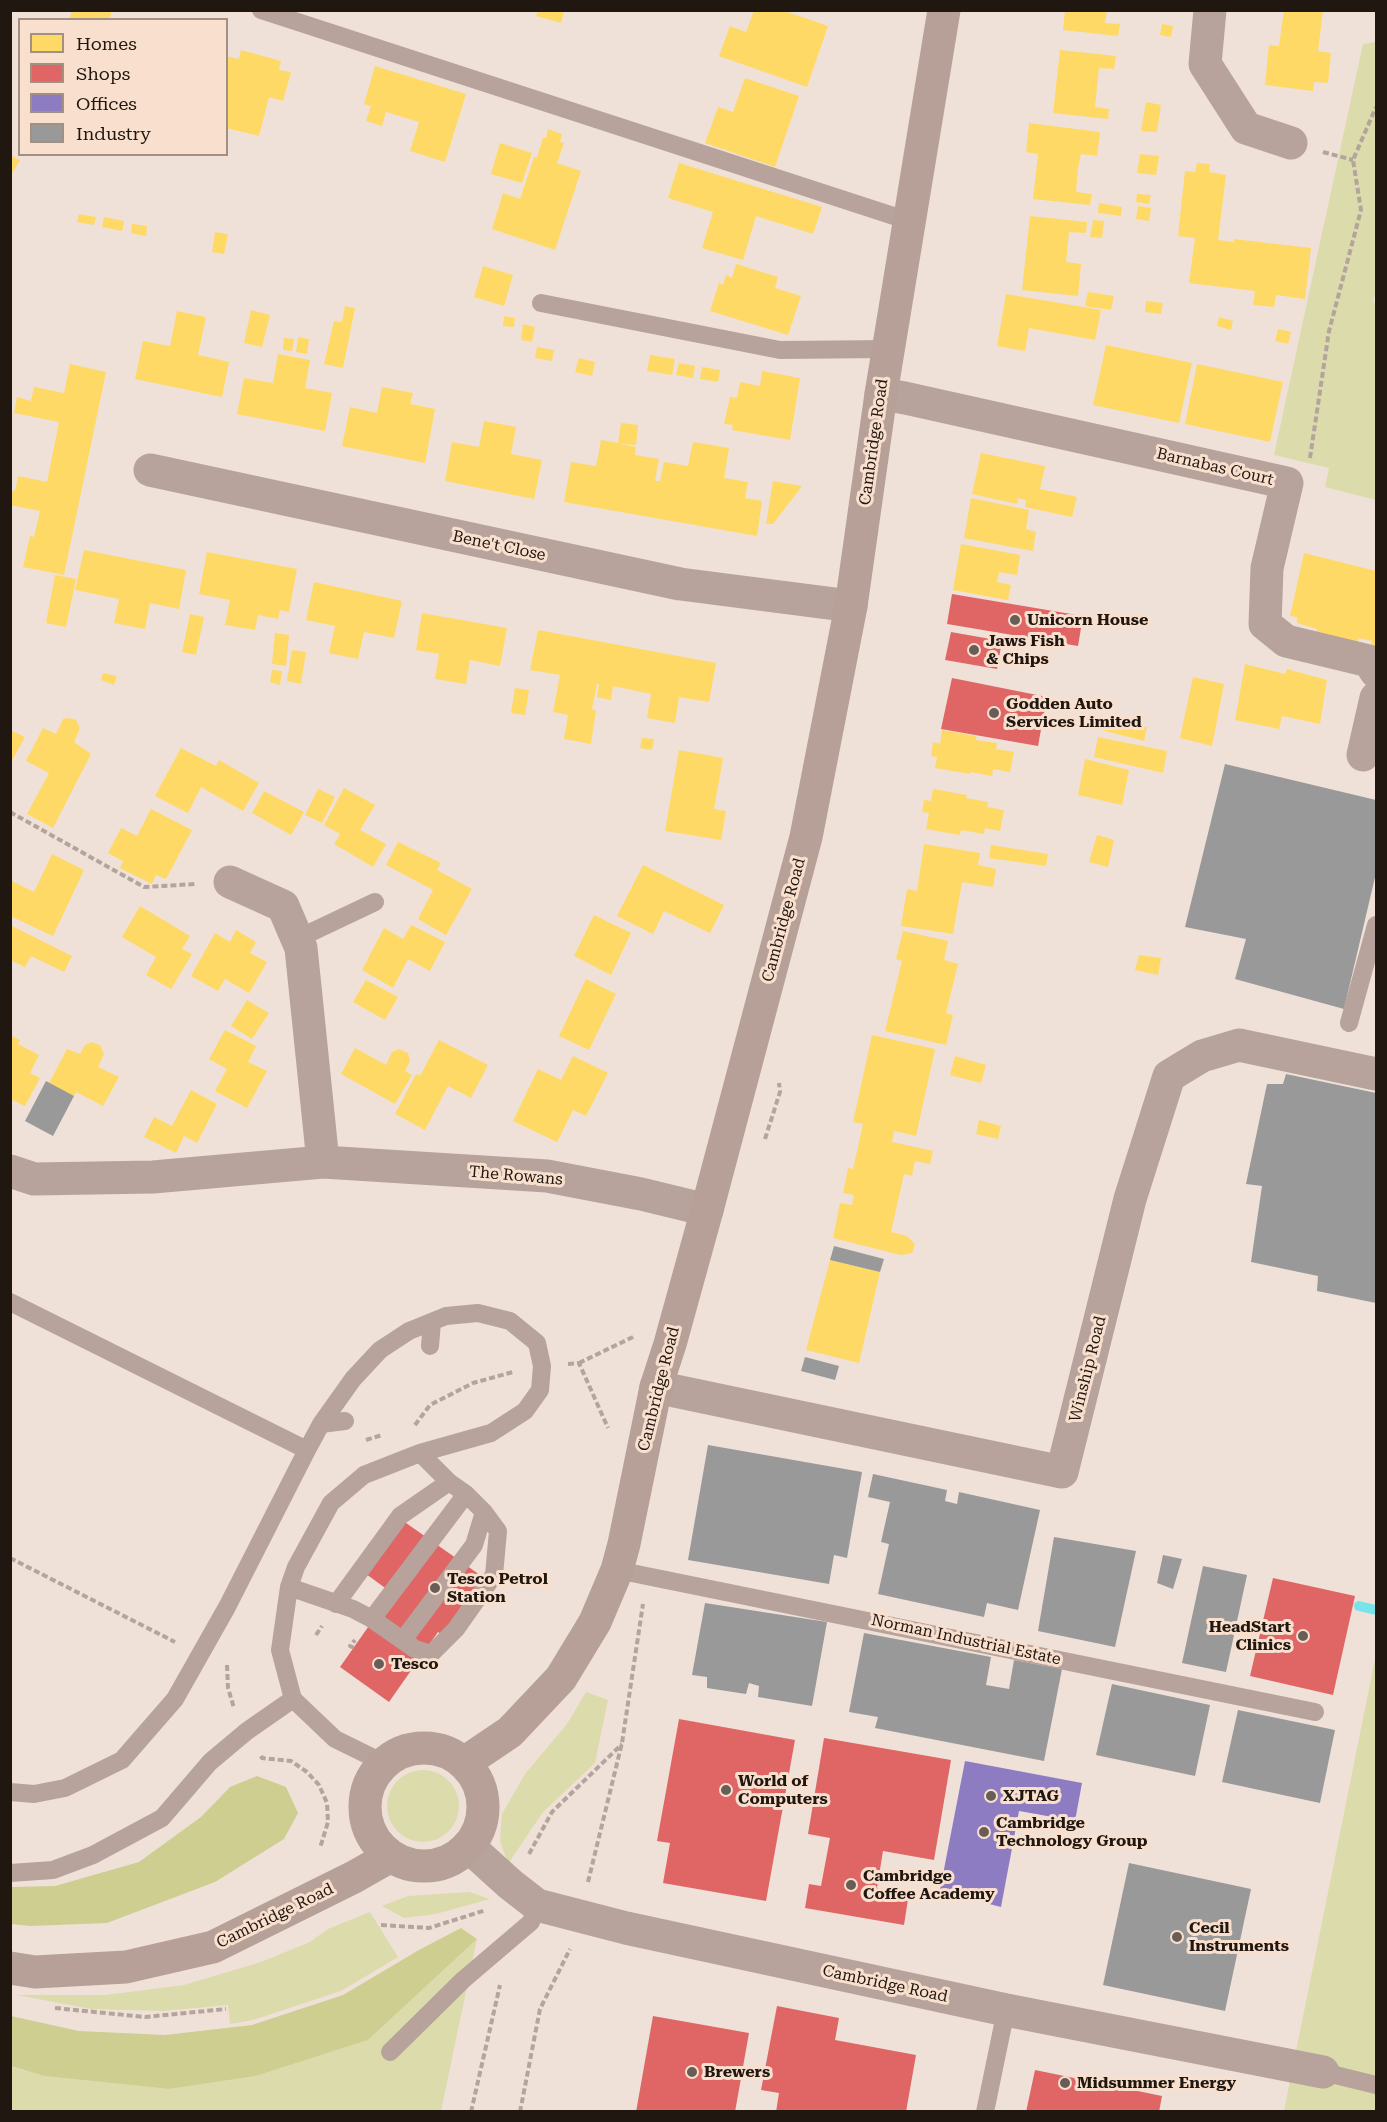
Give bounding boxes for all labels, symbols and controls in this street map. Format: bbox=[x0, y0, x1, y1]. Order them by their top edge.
legend bbox=[18, 18, 228, 156]
text: Homes bbox=[76, 33, 137, 54]
text: Shops bbox=[76, 63, 130, 84]
text: Offices bbox=[76, 93, 137, 114]
text: Industry bbox=[76, 123, 151, 144]
street label: Cambridge Road bbox=[856, 377, 892, 507]
street label: Barnabas Court bbox=[1155, 444, 1275, 490]
street label: Bene't Close bbox=[451, 527, 547, 565]
place label: Unicorn House bbox=[1027, 610, 1148, 630]
marker: Unicorn House bbox=[1008, 613, 1022, 627]
place label: Jaws Fish & Chips bbox=[986, 631, 1065, 669]
marker: Jaws Fish & Chips bbox=[967, 643, 981, 657]
place label: Godden Auto Services Limited bbox=[1006, 694, 1142, 732]
marker: Godden Auto Services Limited bbox=[987, 706, 1001, 720]
street label: Cambridge Road bbox=[758, 856, 810, 984]
street label: The Rowans bbox=[468, 1162, 564, 1190]
street label: Winship Road bbox=[1066, 1314, 1110, 1424]
street label: Cambridge Road bbox=[634, 1325, 684, 1453]
place label: Tesco Petrol Station bbox=[447, 1569, 548, 1607]
marker: Tesco Petrol Station bbox=[428, 1581, 442, 1595]
street label: Norman Industrial Estate bbox=[870, 1611, 1062, 1669]
place label: HeadStart Clinics bbox=[1209, 1617, 1291, 1655]
marker: HeadStart Clinics bbox=[1296, 1629, 1310, 1643]
place label: Tesco bbox=[391, 1654, 439, 1674]
marker: Tesco bbox=[372, 1657, 386, 1671]
place label: World of Computers bbox=[738, 1771, 828, 1809]
marker: World of Computers bbox=[719, 1783, 733, 1797]
place label: XJTAG bbox=[1003, 1786, 1059, 1806]
marker: XJTAG bbox=[984, 1789, 998, 1803]
place label: Cambridge Technology Group bbox=[996, 1813, 1148, 1851]
marker: Cambridge Technology Group bbox=[977, 1825, 991, 1839]
place label: Cambridge Coffee Academy bbox=[863, 1866, 995, 1904]
marker: Cambridge Coffee Academy bbox=[844, 1878, 858, 1892]
street label: Cambridge Road bbox=[213, 1879, 337, 1953]
place label: Cecil Instruments bbox=[1189, 1918, 1289, 1956]
marker: Cecil Instruments bbox=[1170, 1930, 1184, 1944]
street label: Cambridge Road bbox=[821, 1961, 949, 2007]
place label: Brewers bbox=[704, 2062, 770, 2082]
marker: Brewers bbox=[685, 2065, 699, 2079]
place label: Midsummer Energy bbox=[1077, 2073, 1236, 2093]
marker: Midsummer Energy bbox=[1058, 2076, 1072, 2090]

